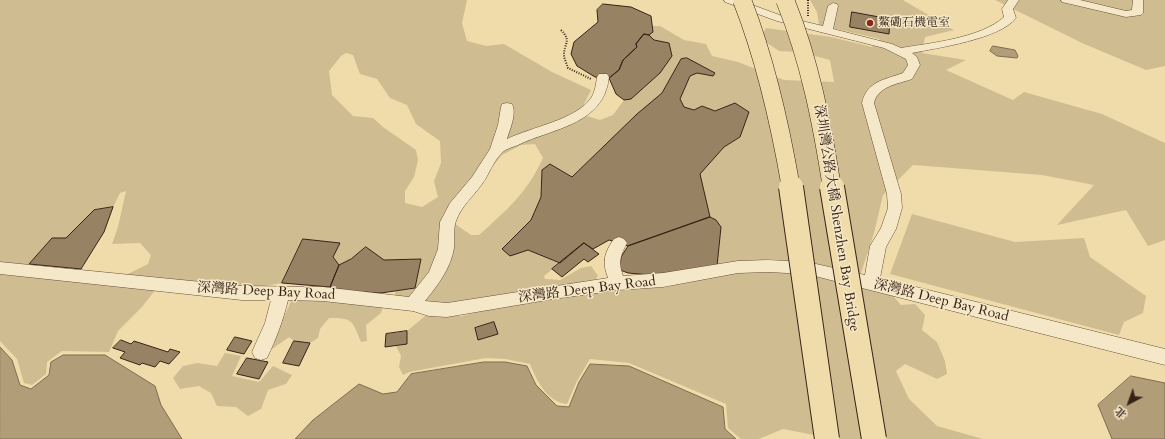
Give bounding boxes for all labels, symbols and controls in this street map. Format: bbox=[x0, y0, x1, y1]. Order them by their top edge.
place label: 鰲磡石機電室 bbox=[878, 16, 950, 30]
marker: 鰲磡石機電室 bbox=[865, 18, 875, 28]
street label: 深圳灣公路大橋 Shenzhen Bay Bridge bbox=[810, 103, 862, 333]
street label: 深灣路 Deep Bay Road bbox=[517, 273, 657, 307]
street label: 深灣路 Deep Bay Road bbox=[872, 276, 1010, 326]
street label: 深灣路 Deep Bay Road bbox=[196, 280, 336, 304]
north arrow bbox=[1109, 383, 1149, 423]
text: 北 bbox=[1112, 403, 1130, 422]

